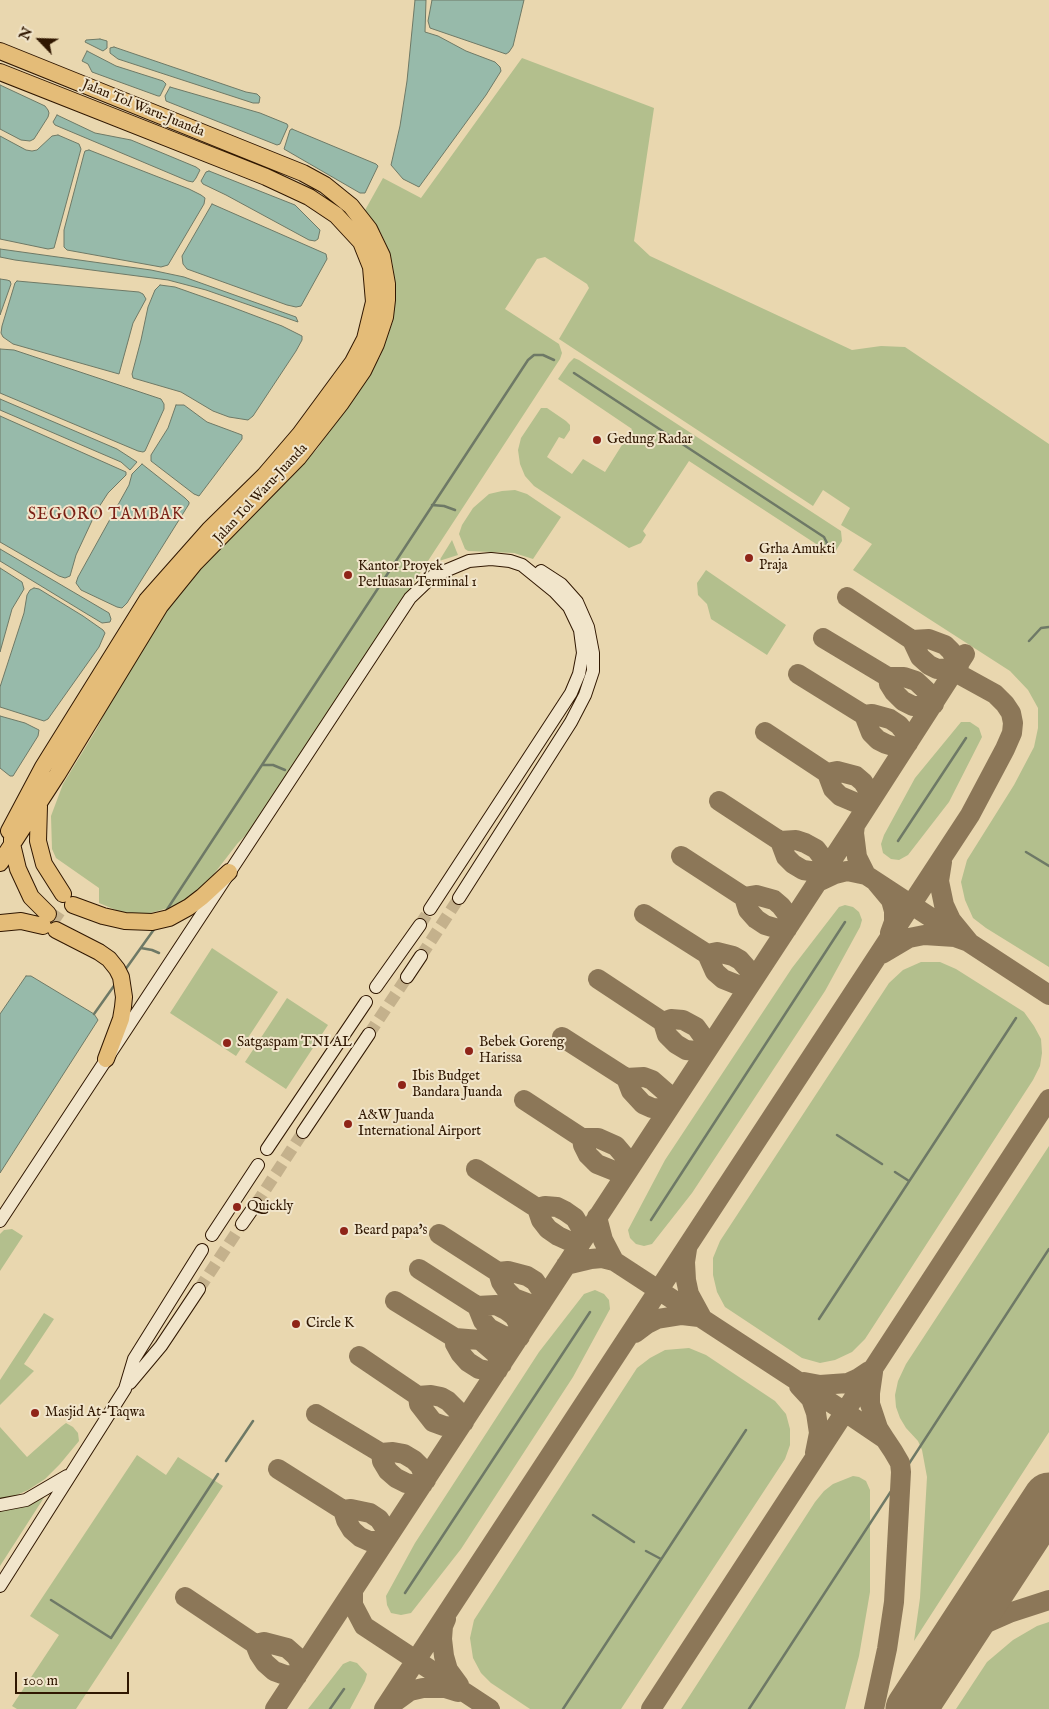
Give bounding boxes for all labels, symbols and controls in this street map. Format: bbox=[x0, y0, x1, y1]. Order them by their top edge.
north arrow bbox=[15, 15, 65, 65]
text: N bbox=[16, 25, 37, 43]
street label: Jalan Tol Waru–Juanda bbox=[79, 77, 207, 141]
place label: Gedung Radar bbox=[607, 432, 693, 448]
marker: Gedung Radar bbox=[591, 434, 603, 446]
street label: Jalan Tol Waru–Juanda bbox=[210, 441, 312, 547]
district label: SEGORO TAMBAK bbox=[26, 506, 186, 526]
place label: Grha Amukti Praja bbox=[759, 542, 835, 574]
marker: Grha Amukti Praja bbox=[743, 552, 755, 564]
place label: Kantor Proyek Perluasan Terminal 1 bbox=[358, 559, 477, 592]
marker: Kantor Proyek Perluasan Terminal 1 bbox=[342, 569, 354, 581]
place label: Satgaspam TNI AL bbox=[237, 1035, 352, 1051]
place label: Bebek Goreng Harissa bbox=[479, 1035, 564, 1068]
marker: Satgaspam TNI AL bbox=[221, 1037, 233, 1049]
marker: Bebek Goreng Harissa bbox=[463, 1045, 475, 1057]
place label: Ibis Budget Bandara Juanda bbox=[412, 1069, 502, 1102]
marker: Ibis Budget Bandara Juanda bbox=[396, 1079, 408, 1091]
place label: A&W Juanda International Airport bbox=[358, 1108, 481, 1140]
marker: A&W Juanda International Airport bbox=[342, 1118, 354, 1130]
place label: Quickly bbox=[247, 1199, 293, 1215]
marker: Quickly bbox=[231, 1201, 243, 1213]
place label: Beard papa's bbox=[354, 1223, 427, 1239]
marker: Beard papa's bbox=[338, 1225, 350, 1237]
place label: Circle K bbox=[306, 1316, 354, 1332]
marker: Circle K bbox=[290, 1318, 302, 1330]
place label: Masjid At-Taqwa bbox=[45, 1405, 145, 1421]
marker: Masjid At-Taqwa bbox=[29, 1407, 41, 1419]
scale bar bbox=[18, 1662, 131, 1694]
text: 100 m bbox=[23, 1671, 58, 1690]

